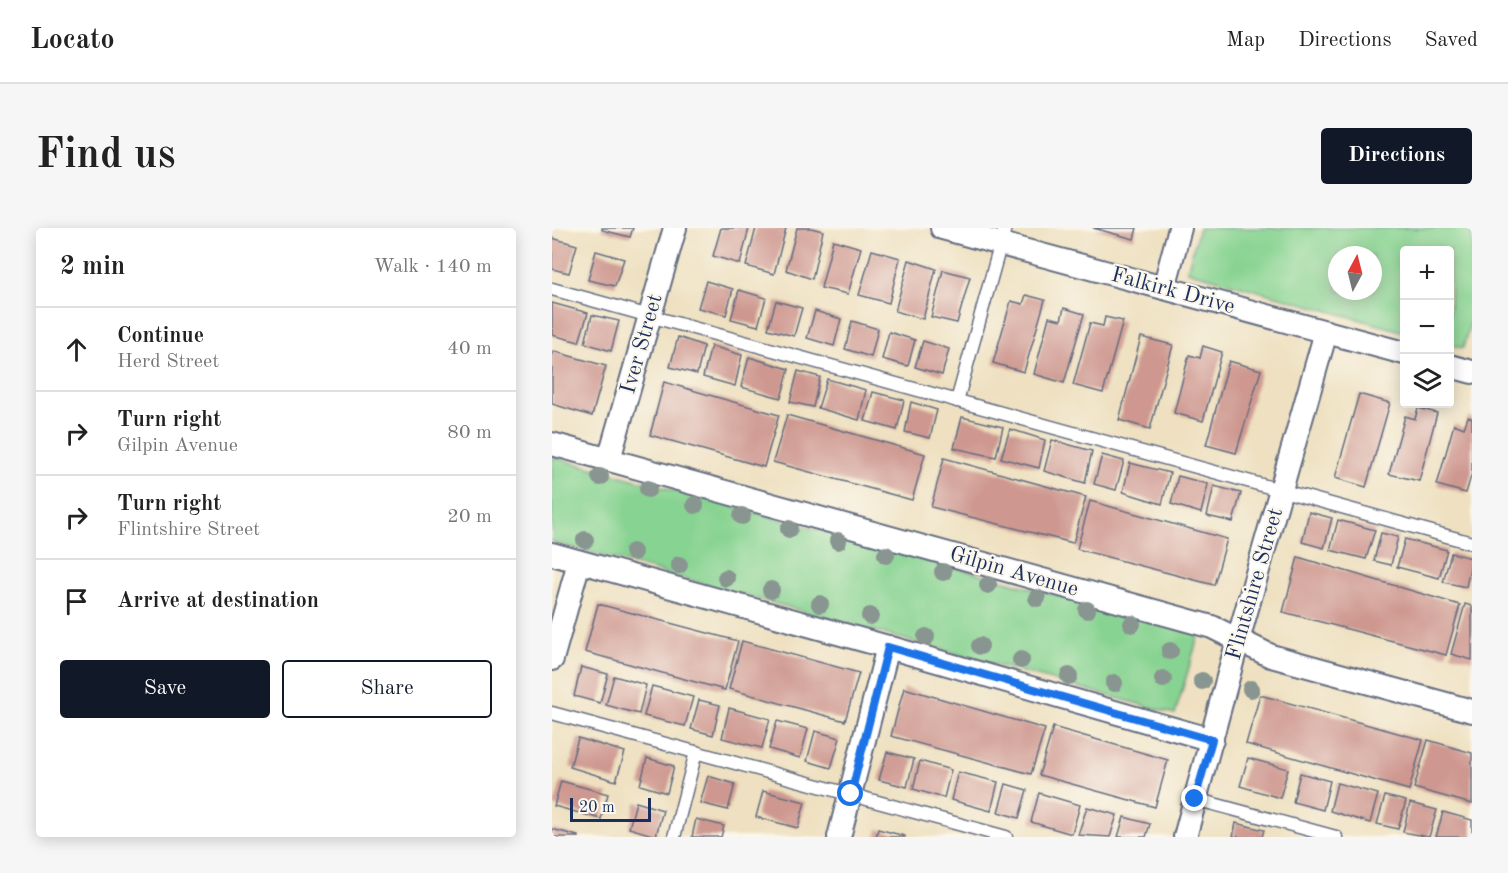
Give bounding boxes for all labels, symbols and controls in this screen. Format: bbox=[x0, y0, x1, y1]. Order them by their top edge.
text: Locato bbox=[30, 27, 115, 55]
text: Map bbox=[1226, 30, 1265, 51]
text: Directions bbox=[1298, 30, 1392, 51]
text: Saved bbox=[1425, 30, 1478, 51]
button: Directions bbox=[1321, 128, 1472, 184]
text: Find us bbox=[36, 135, 175, 177]
north arrow bbox=[1328, 246, 1382, 300]
map controls bbox=[1400, 246, 1454, 408]
button: + bbox=[1400, 246, 1454, 300]
text: 2 min bbox=[60, 254, 125, 280]
text: Walk · 140 m bbox=[373, 257, 492, 277]
street label: Falkirk Drive bbox=[1109, 264, 1237, 318]
street label: Iver Street bbox=[617, 292, 667, 396]
button: − bbox=[1400, 300, 1454, 354]
text: Continue bbox=[117, 325, 204, 347]
icon: ahead bbox=[60, 333, 93, 366]
text: 40 m bbox=[447, 339, 492, 359]
text: Herd Street bbox=[117, 352, 219, 372]
button: layers bbox=[1400, 354, 1454, 408]
text: Turn right bbox=[117, 409, 221, 431]
icon: right bbox=[60, 417, 93, 450]
text: 80 m bbox=[447, 423, 492, 443]
text: Gilpin Avenue bbox=[117, 436, 238, 456]
text: Turn right bbox=[117, 493, 221, 515]
icon: right bbox=[60, 501, 93, 534]
street label: Flintshire Street bbox=[1223, 505, 1287, 663]
text: 20 m bbox=[447, 507, 492, 527]
text: Flintshire Street bbox=[117, 520, 260, 540]
street label: Gilpin Avenue bbox=[947, 543, 1081, 601]
icon: arrive bbox=[60, 585, 93, 618]
text: Arrive at destination bbox=[117, 590, 319, 612]
button: Save bbox=[60, 660, 270, 718]
button: Share bbox=[282, 660, 492, 718]
route start bbox=[837, 780, 863, 806]
route end bbox=[1181, 785, 1207, 811]
scale bar bbox=[570, 795, 651, 822]
text: 20 m bbox=[579, 800, 615, 816]

